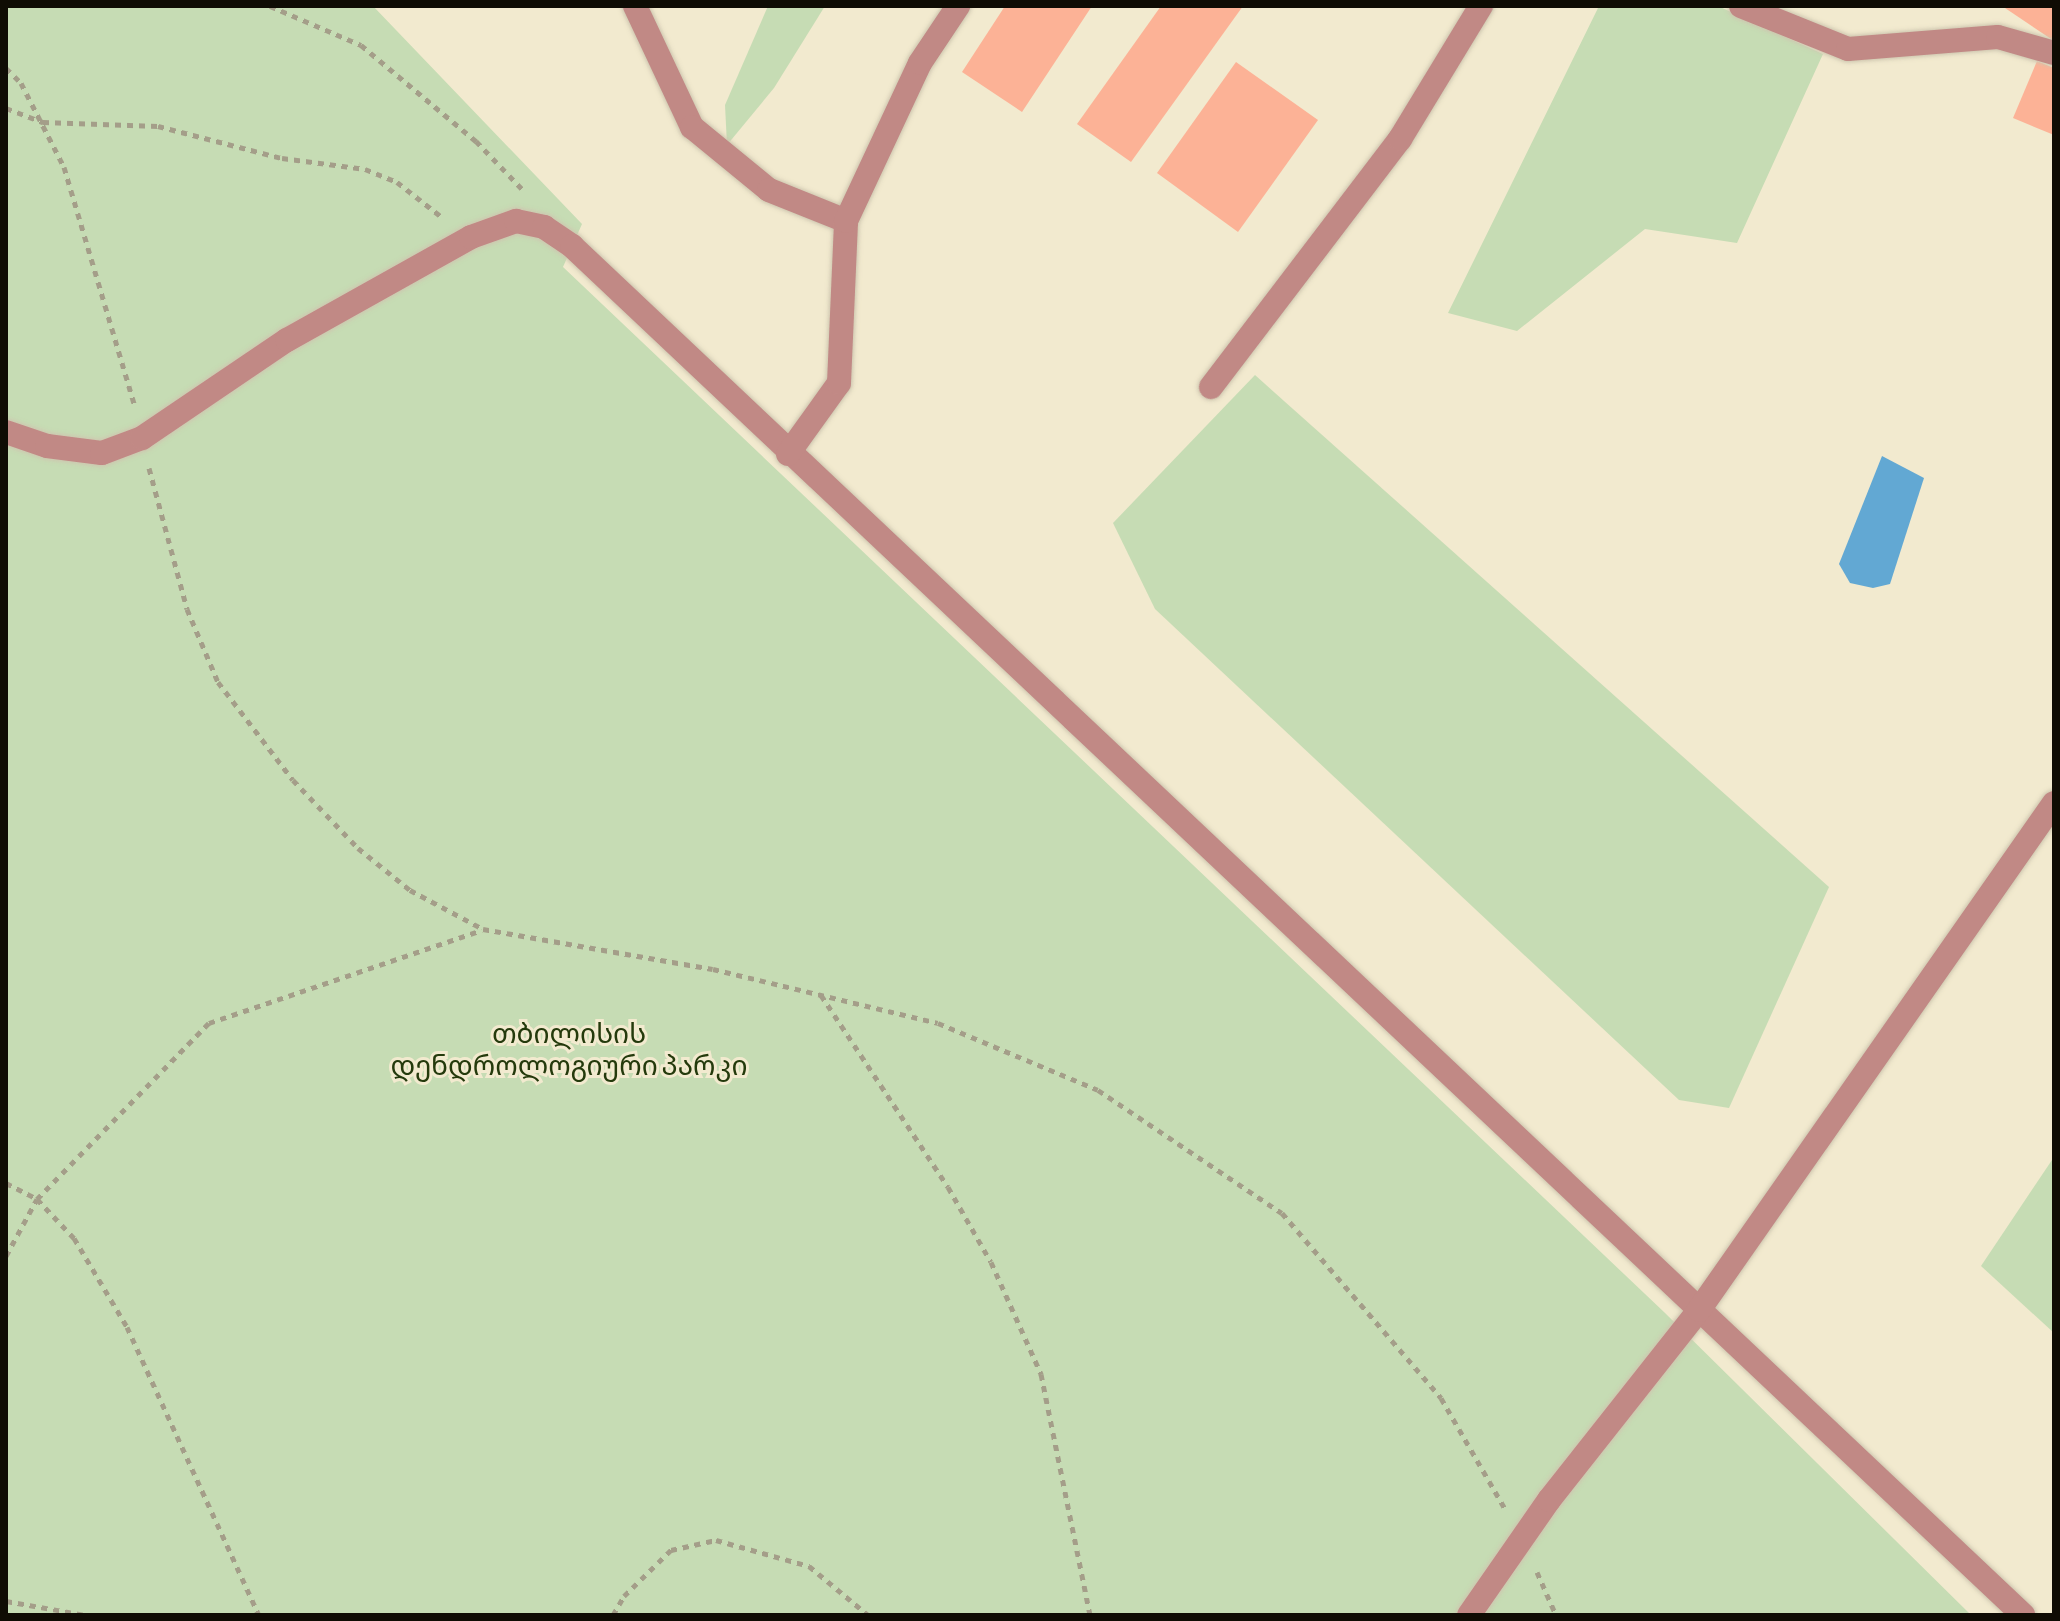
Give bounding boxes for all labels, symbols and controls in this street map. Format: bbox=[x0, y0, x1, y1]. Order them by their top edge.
park label: თბილისის დენდროლოგიური პარკი bbox=[391, 1016, 747, 1082]

